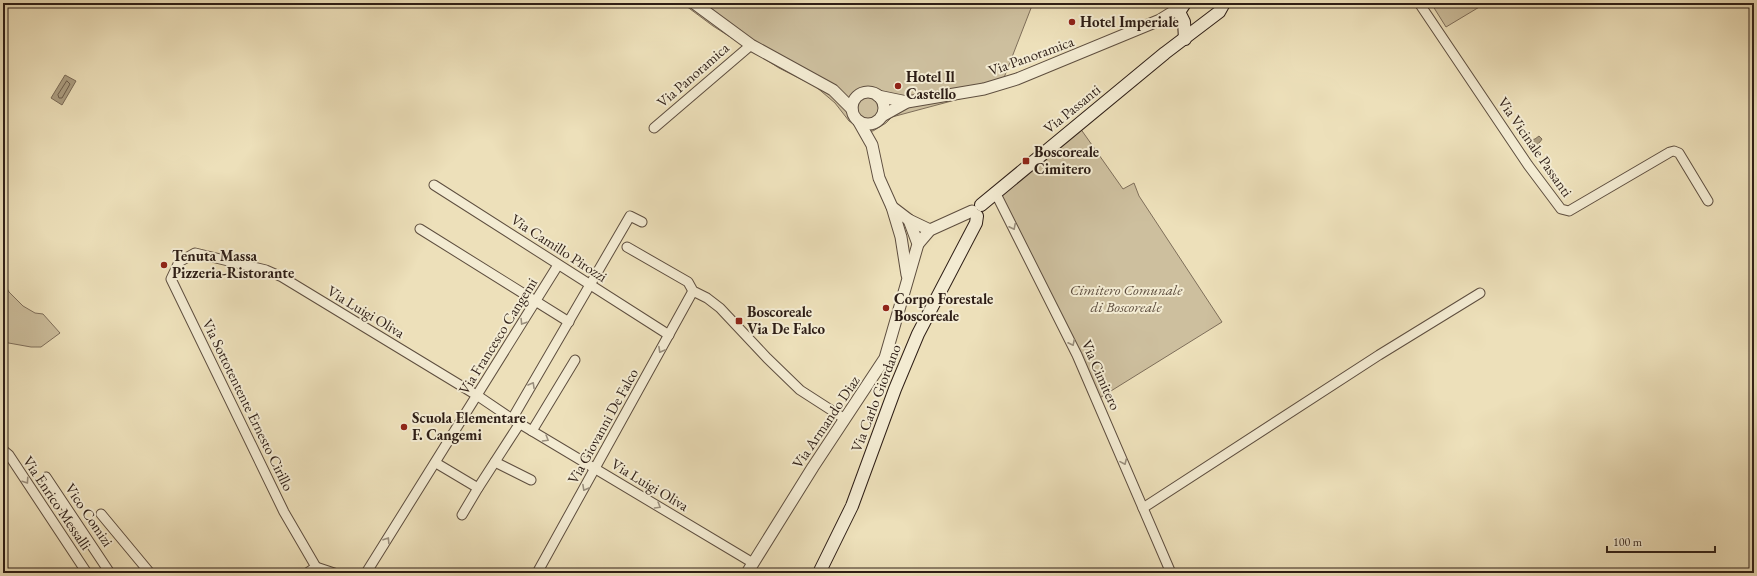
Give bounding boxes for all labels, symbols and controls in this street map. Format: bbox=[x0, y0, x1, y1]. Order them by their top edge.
place label: Hotel Imperiale bbox=[1080, 12, 1179, 31]
marker: Hotel Imperiale bbox=[1067, 17, 1077, 27]
street label: Via Panoramica bbox=[986, 31, 1076, 80]
street label: Via Panoramica bbox=[653, 38, 733, 111]
place label: Hotel Il Castello bbox=[906, 67, 957, 103]
street label: Via Passanti bbox=[1039, 80, 1104, 137]
marker: Hotel Il Castello bbox=[893, 81, 903, 91]
street label: Via Vicinale Passanti bbox=[1494, 93, 1577, 201]
place label: Boscoreale Cimitero bbox=[1034, 142, 1099, 178]
marker: Boscoreale Cimitero bbox=[1021, 156, 1031, 166]
street label: Via Camillo Pirozzi bbox=[507, 209, 611, 286]
one-way arrow bbox=[1008, 223, 1016, 230]
place label: Tenuta Massa Pizzeria-Ristorante bbox=[172, 246, 294, 282]
marker: Tenuta Massa Pizzeria-Ristorante bbox=[159, 260, 169, 270]
street label: Via Francesco Cangemi bbox=[454, 274, 541, 398]
park label: Cimitero Comunale di Boscoreale bbox=[1070, 280, 1183, 316]
street label: Via Luigi Oliva bbox=[324, 281, 408, 342]
place label: Corpo Forestale Boscoreale bbox=[894, 289, 993, 325]
place label: Boscoreale Via De Falco bbox=[747, 302, 826, 338]
marker: Corpo Forestale Boscoreale bbox=[881, 303, 891, 313]
street label: Via Sottotentente Ernesto Cirillo bbox=[198, 316, 298, 494]
marker: Boscoreale Via De Falco bbox=[734, 316, 744, 326]
one-way arrow bbox=[521, 318, 528, 325]
street label: Via Cimitero bbox=[1078, 337, 1125, 413]
one-way arrow bbox=[1067, 339, 1074, 346]
street label: Via Carlo Giordano bbox=[846, 341, 905, 454]
one-way arrow bbox=[658, 346, 665, 353]
street label: Via Giovanni De Falco bbox=[563, 365, 642, 487]
street label: Via Armando Diaz bbox=[788, 371, 864, 472]
one-way arrow bbox=[527, 382, 534, 389]
place label: Scuola Elementare F. Cangemi bbox=[412, 408, 526, 444]
marker: Scuola Elementare F. Cangemi bbox=[399, 422, 409, 432]
one-way arrow bbox=[542, 435, 549, 442]
street label: Via Enrico Messalli bbox=[19, 452, 96, 554]
street label: Via Luigi Oliva bbox=[608, 454, 692, 515]
one-way arrow bbox=[1119, 458, 1127, 466]
one-way arrow bbox=[21, 477, 28, 484]
street label: Vico Comizi bbox=[61, 479, 118, 550]
one-way arrow bbox=[582, 484, 589, 492]
one-way arrow bbox=[654, 501, 661, 509]
scale bar bbox=[1607, 528, 1715, 554]
text: 100 m bbox=[1613, 534, 1643, 550]
one-way arrow bbox=[382, 537, 390, 544]

